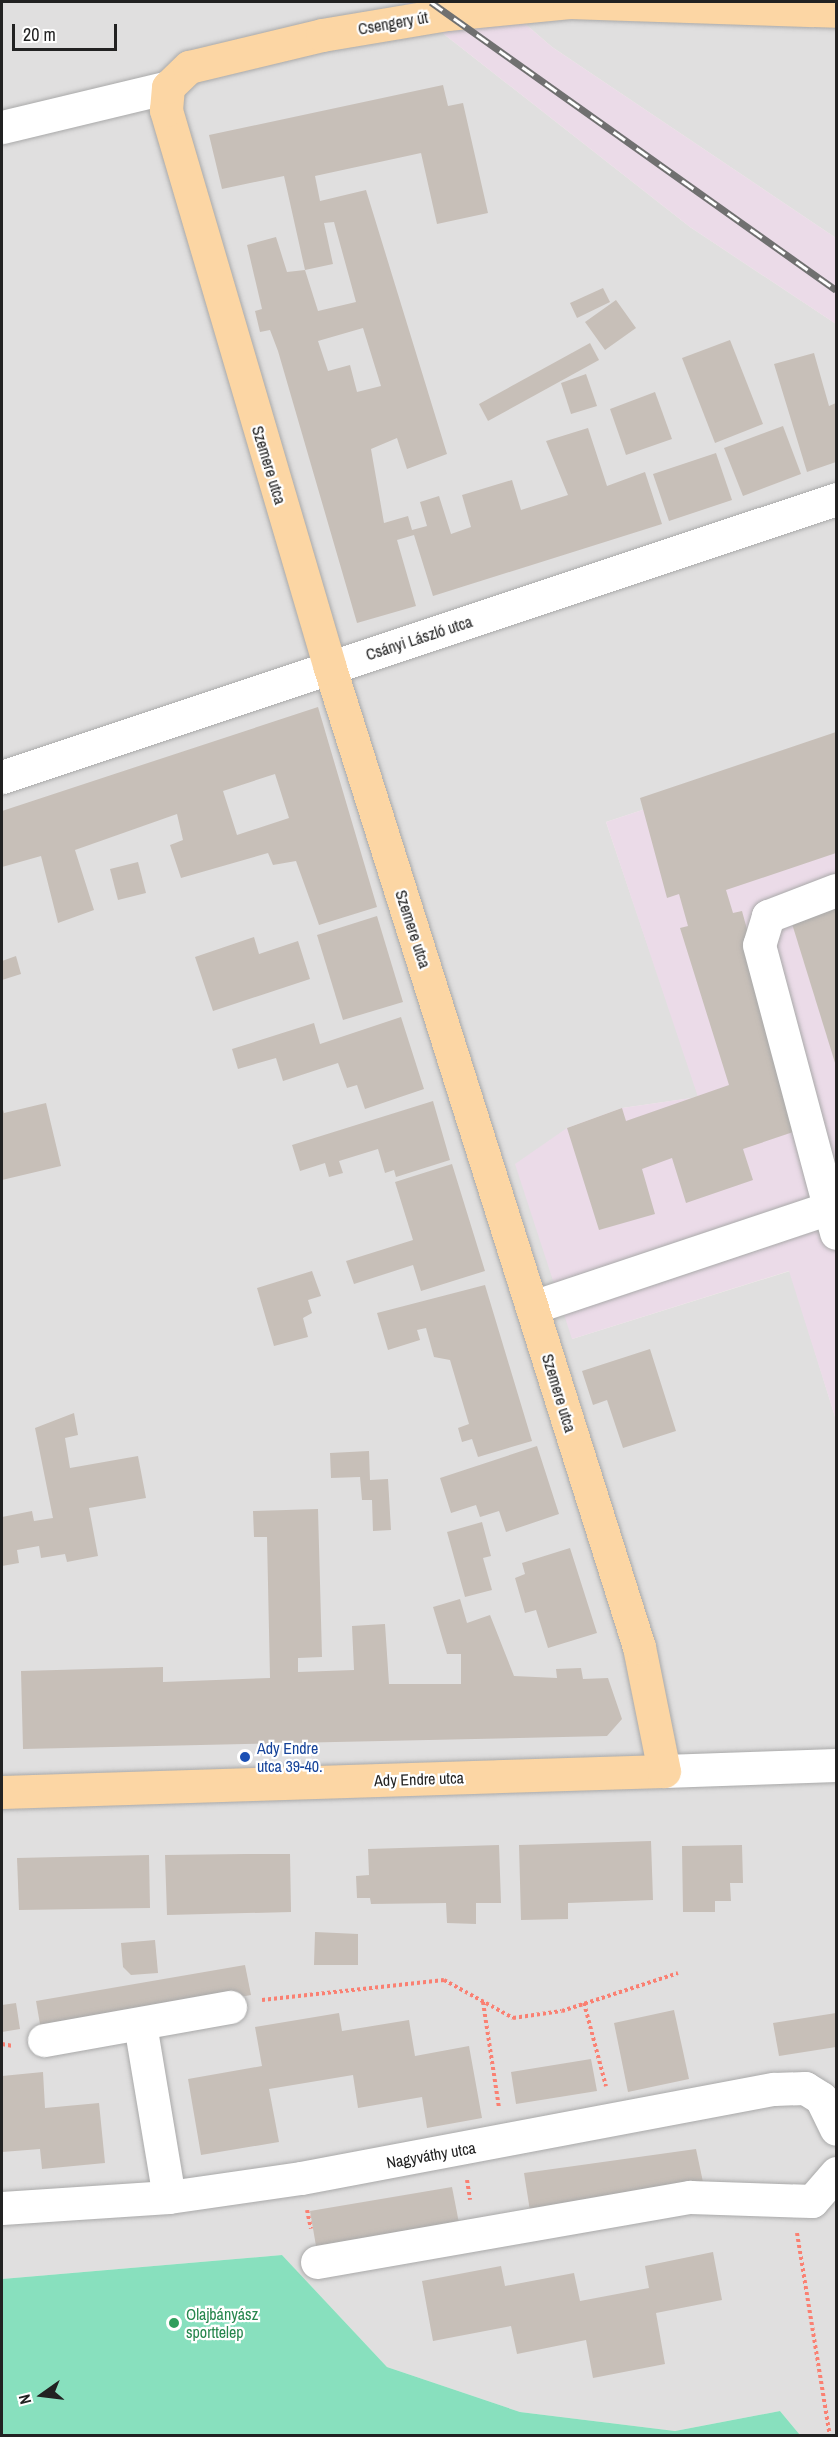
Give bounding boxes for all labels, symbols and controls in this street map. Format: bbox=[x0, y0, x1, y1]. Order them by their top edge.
street label: Csengery út bbox=[357, 7, 429, 39]
scale bar bbox=[15, 12, 120, 50]
text: 20 m bbox=[23, 22, 56, 47]
street label: Szemere utca bbox=[248, 423, 290, 507]
street label: Csányi László utca bbox=[363, 612, 475, 664]
street label: Szemere utca bbox=[391, 888, 435, 970]
street label: Szemere utca bbox=[538, 1351, 580, 1435]
place label: Ady Endre utca 39-40. bbox=[257, 1738, 323, 1776]
marker: Ady Endre utca 39-40. bbox=[238, 1750, 252, 1764]
street label: Ady Endre utca bbox=[374, 1768, 464, 1790]
street label: Nagyváthy utca bbox=[385, 2138, 477, 2172]
place label: Olajbányász sporttelep bbox=[186, 2304, 258, 2342]
marker: Olajbányász sporttelep bbox=[167, 2316, 181, 2330]
north arrow bbox=[12, 2365, 72, 2425]
text: N bbox=[13, 2392, 36, 2407]

